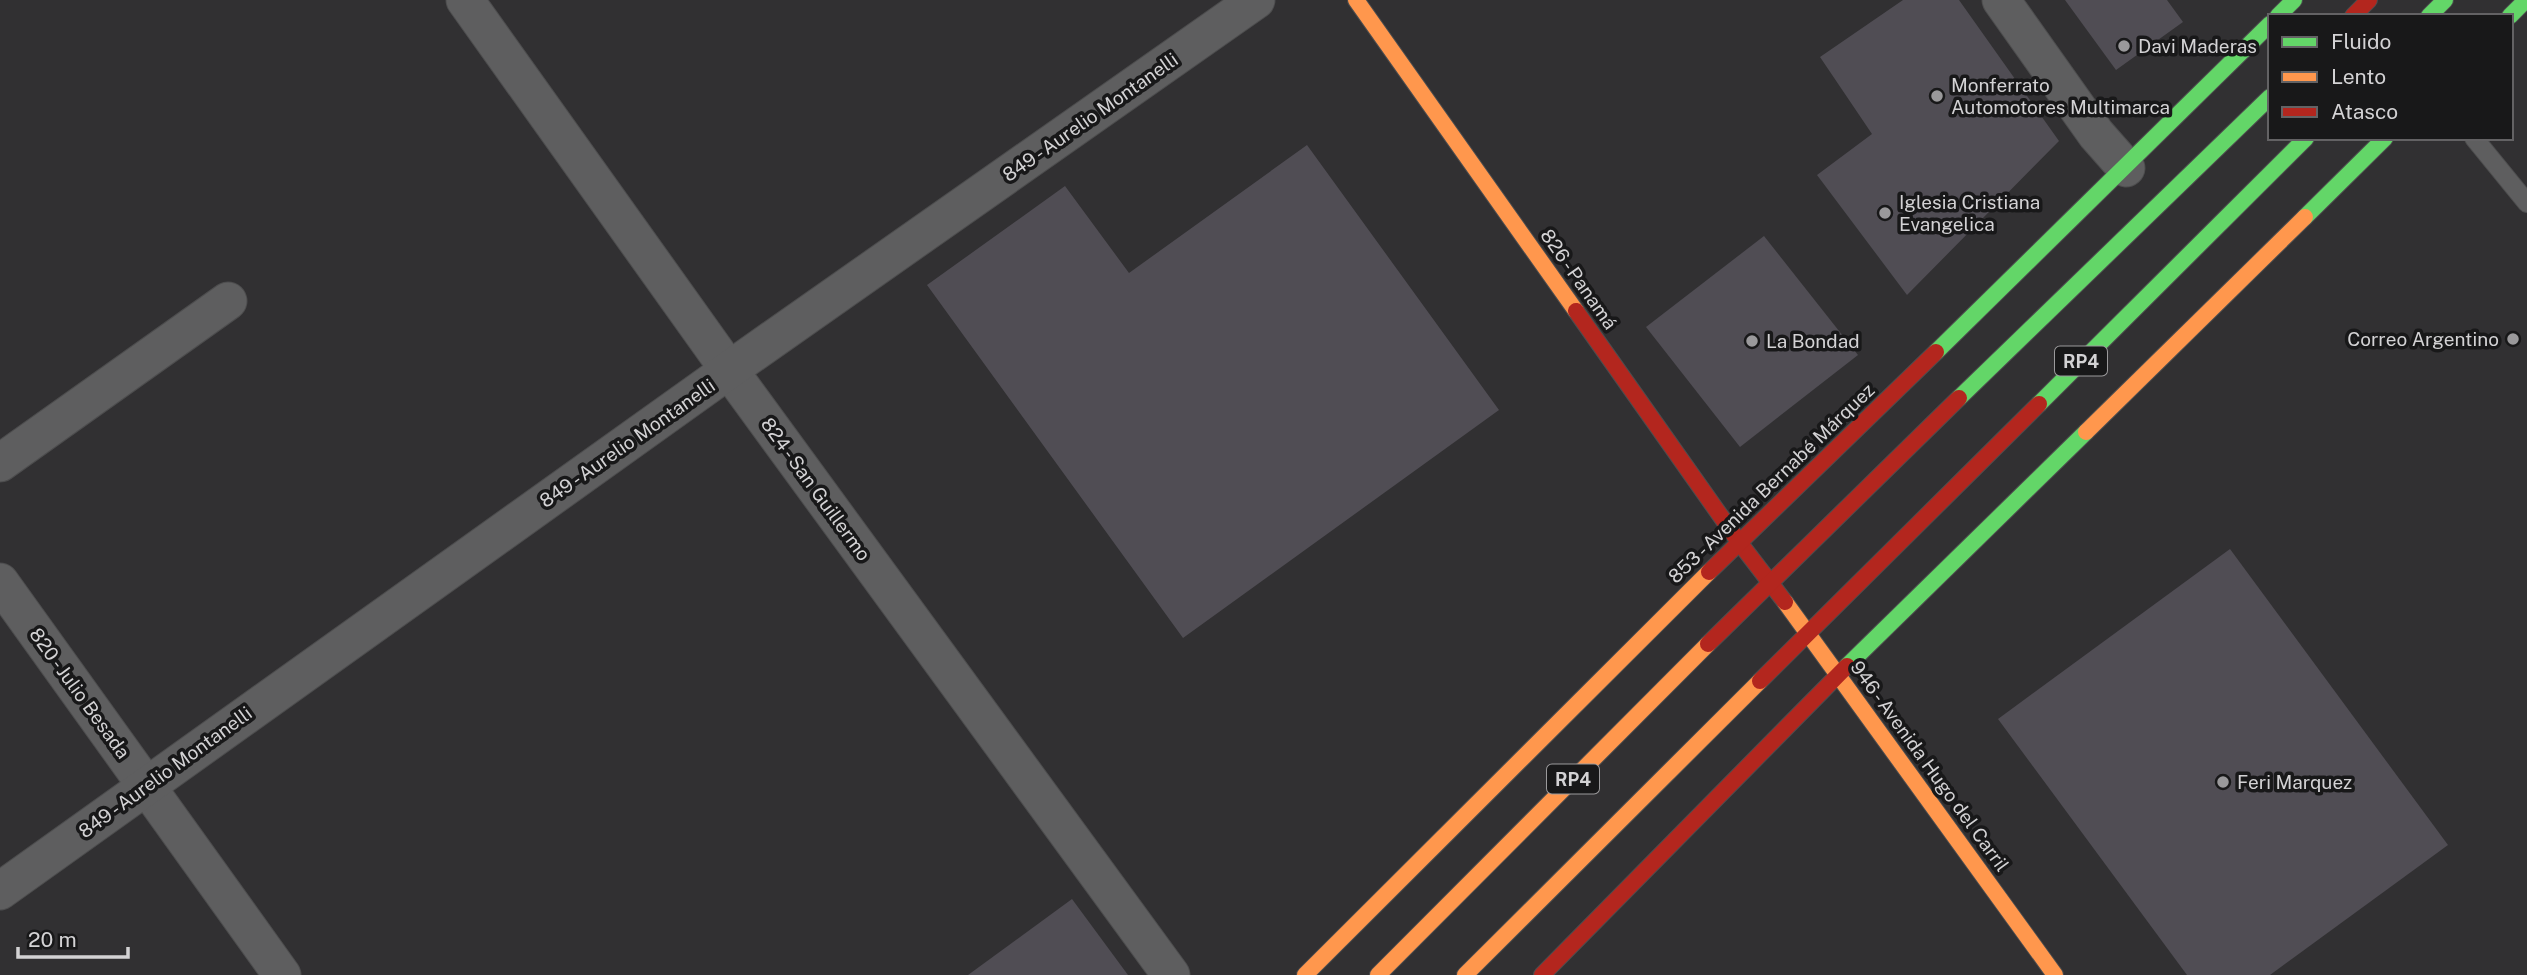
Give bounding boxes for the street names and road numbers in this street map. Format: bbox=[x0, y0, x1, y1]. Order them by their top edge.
street label: 849 - Aurelio Montanelli bbox=[998, 48, 1182, 186]
street label: 826 - Panamá bbox=[1536, 225, 1622, 333]
road number: RP4 bbox=[2055, 346, 2107, 376]
street label: 849 - Aurelio Montanelli bbox=[535, 374, 719, 512]
street label: 853 - Avenida Bernabé Márquez bbox=[1663, 379, 1879, 587]
street label: 824 - San Guillermo bbox=[757, 413, 875, 565]
street label: 820 - Julio Besada bbox=[25, 623, 135, 763]
street label: 946 - Avenida Hugo del Carril bbox=[1846, 656, 2014, 876]
street label: 849 - Aurelio Montanelli bbox=[74, 702, 256, 842]
road number: RP4 bbox=[1547, 764, 1599, 794]

